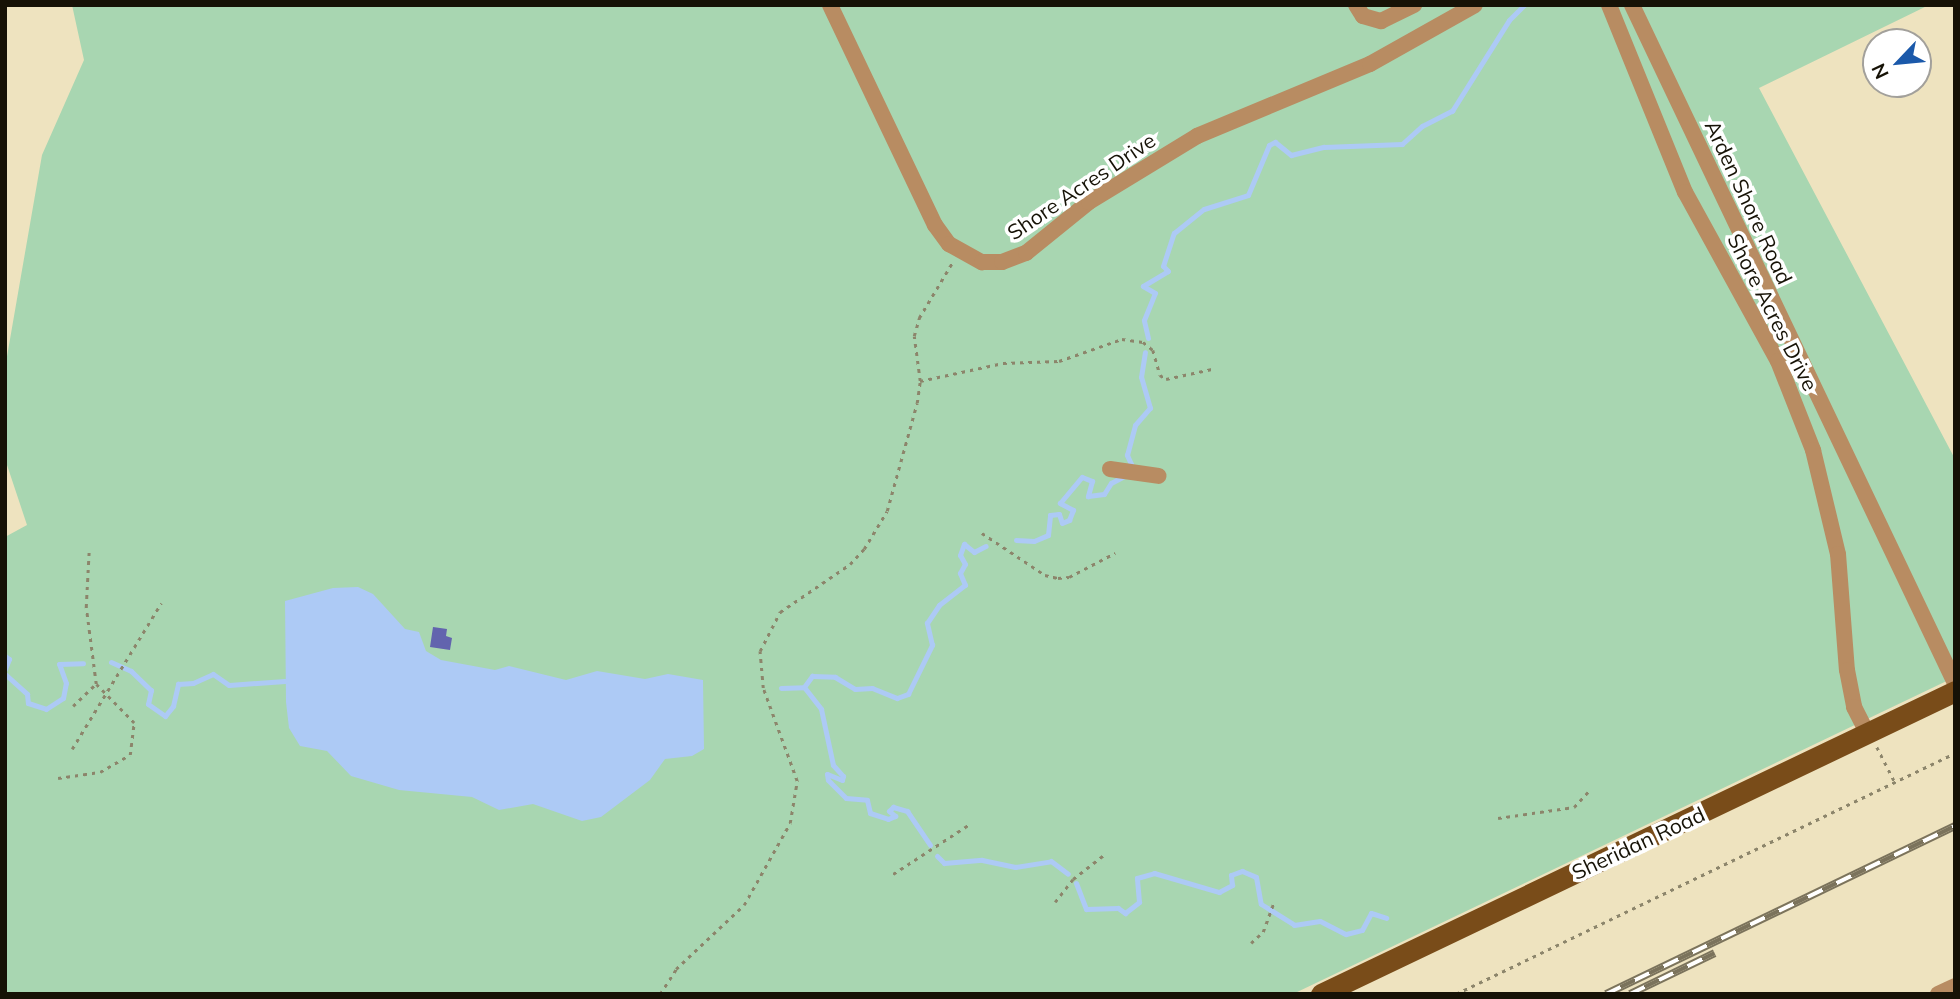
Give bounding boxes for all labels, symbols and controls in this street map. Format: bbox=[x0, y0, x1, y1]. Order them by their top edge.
north arrow bbox=[1862, 28, 1932, 98]
text: N bbox=[1866, 60, 1894, 83]
street label: Arden Shore Road bbox=[1700, 116, 1798, 288]
street label: Shore Acres Drive bbox=[1002, 127, 1160, 245]
street label: Shore Acres Drive bbox=[1722, 229, 1824, 395]
street label: Sheridan Road bbox=[1567, 801, 1709, 885]

